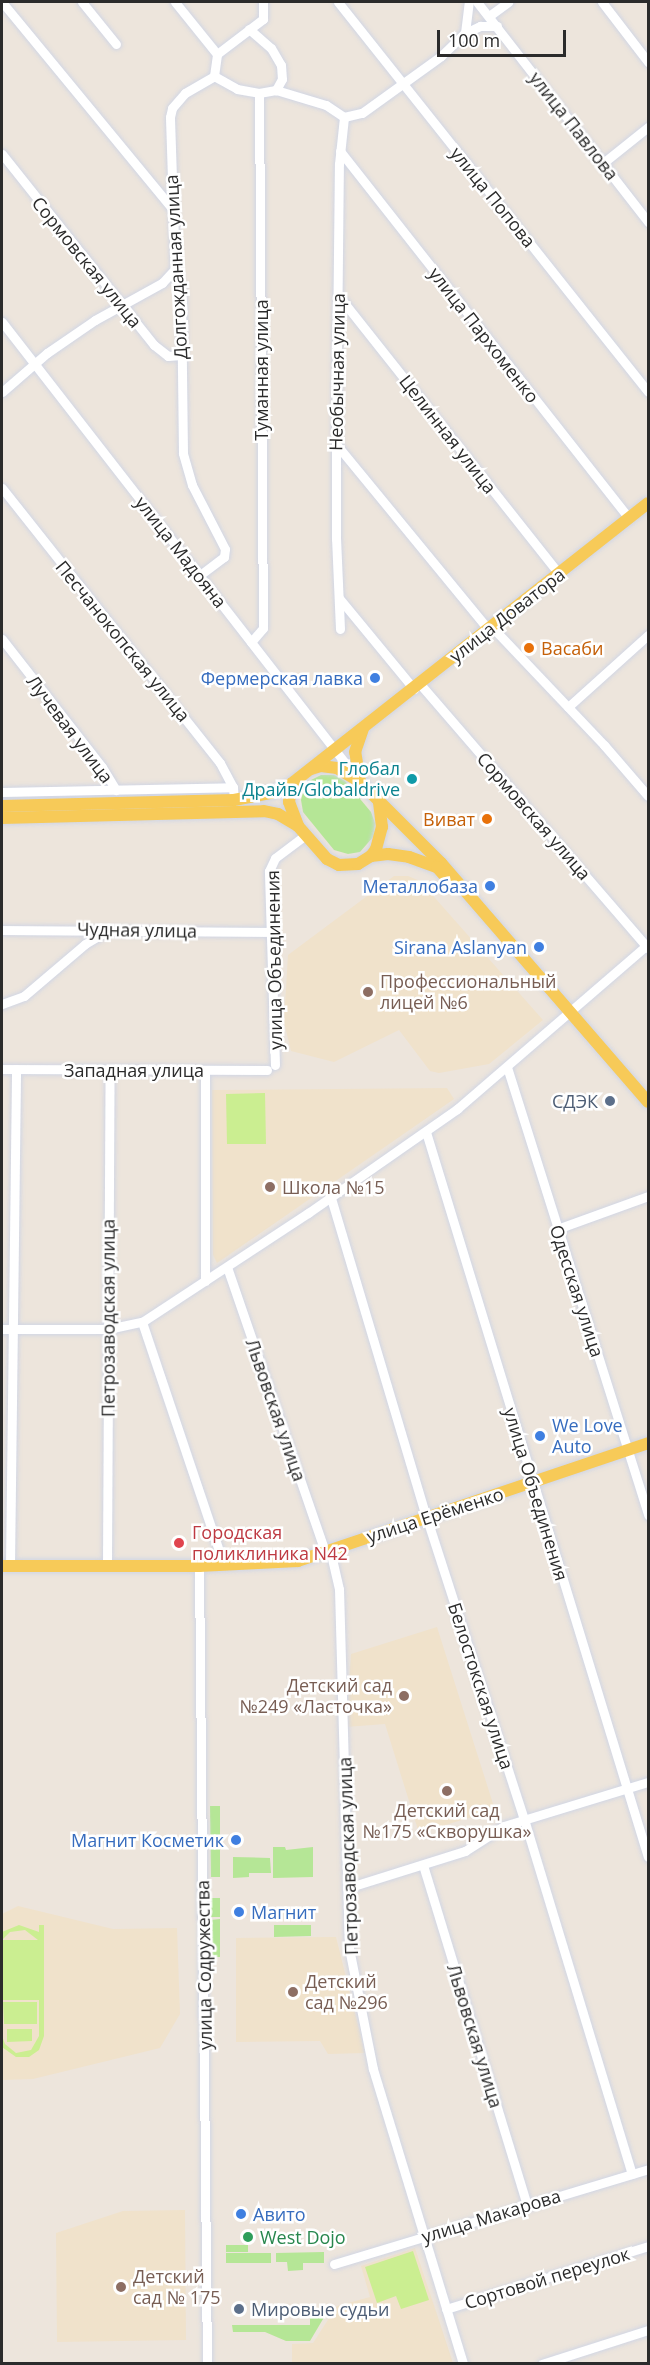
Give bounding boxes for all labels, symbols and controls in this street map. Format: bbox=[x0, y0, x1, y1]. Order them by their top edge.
scale bar bbox=[440, 18, 569, 56]
text: 100 m bbox=[448, 28, 500, 52]
street label: улица Павлова bbox=[525, 67, 623, 185]
street label: улица Попова bbox=[446, 142, 540, 252]
street label: Долгожданная улица bbox=[160, 174, 192, 360]
street label: Сормовская улица bbox=[28, 192, 146, 332]
street label: улица Пархоменко bbox=[424, 263, 544, 407]
street label: Необычная улица bbox=[325, 293, 349, 451]
street label: Туманная улица bbox=[250, 299, 272, 441]
street label: Целинная улица bbox=[395, 370, 501, 498]
street label: улица Мадояна bbox=[131, 492, 231, 612]
street label: Песчанокопская улица bbox=[51, 556, 195, 726]
street label: улица Доватора bbox=[445, 563, 569, 667]
place label: Васаби bbox=[541, 637, 603, 659]
marker: Васаби bbox=[522, 641, 536, 655]
place label: Фермерская лавка bbox=[201, 667, 363, 689]
street label: Лучевая улица bbox=[22, 671, 118, 787]
marker: Фермерская лавка bbox=[368, 671, 382, 685]
street label: Сормовская улица bbox=[473, 748, 595, 884]
place label: Глобал Драйв/Globaldrive bbox=[242, 758, 400, 800]
marker: Глобал Драйв/Globaldrive bbox=[405, 772, 419, 786]
place label: Виват bbox=[423, 808, 475, 830]
marker: Виват bbox=[480, 812, 494, 826]
street label: улица Объединения bbox=[262, 870, 286, 1050]
place label: Металлобаза bbox=[362, 875, 478, 897]
marker: Металлобаза bbox=[483, 879, 497, 893]
street label: Чудная улица bbox=[77, 918, 197, 942]
place label: Sirana Aslanyan bbox=[394, 936, 527, 958]
marker: Sirana Aslanyan bbox=[532, 940, 546, 954]
place label: Профессиональный лицей №6 bbox=[380, 971, 556, 1014]
marker: Профессиональный лицей №6 bbox=[361, 985, 375, 999]
street label: Западная улица bbox=[64, 1059, 204, 1081]
place label: СДЭК bbox=[552, 1090, 598, 1112]
marker: СДЭК bbox=[603, 1094, 617, 1108]
place label: Школа №15 bbox=[282, 1176, 385, 1198]
marker: Школа №15 bbox=[263, 1180, 277, 1194]
street label: Петрозаводская улица bbox=[97, 1219, 119, 1417]
street label: Одесская улица bbox=[545, 1222, 609, 1360]
street label: Львовская улица bbox=[241, 1336, 311, 1484]
street label: улица Объединения bbox=[499, 1405, 573, 1583]
place label: We Love Auto bbox=[552, 1415, 623, 1458]
marker: We Love Auto bbox=[533, 1429, 547, 1443]
street label: улица Ерёменко bbox=[364, 1483, 506, 1547]
place label: Городская поликлиника N42 bbox=[192, 1522, 348, 1564]
marker: Городская поликлиника N42 bbox=[170, 1534, 188, 1552]
street label: Белостокская улица bbox=[444, 1600, 518, 1772]
place label: Детский сад №249 «Ласточка» bbox=[239, 1675, 392, 1718]
marker: Детский сад №249 «Ласточка» bbox=[397, 1689, 411, 1703]
street label: Петрозаводская улица bbox=[334, 1757, 362, 1955]
marker: Детский сад №175 «Скворушка» bbox=[440, 1784, 454, 1798]
place label: Детский сад №175 «Скворушка» bbox=[363, 1800, 531, 1842]
place label: Магнит Косметик bbox=[71, 1829, 224, 1851]
marker: Магнит Косметик bbox=[229, 1833, 243, 1847]
street label: улица Содружества bbox=[192, 1880, 216, 2050]
place label: Магнит bbox=[251, 1901, 316, 1923]
marker: Магнит bbox=[232, 1905, 246, 1919]
street label: Львовская улица bbox=[443, 1961, 507, 2111]
place label: Детский сад №296 bbox=[305, 1971, 388, 2014]
marker: Детский сад №296 bbox=[286, 1985, 300, 1999]
street label: улица Макарова bbox=[419, 2185, 563, 2247]
place label: Авито bbox=[253, 2203, 305, 2225]
marker: Авито bbox=[234, 2207, 248, 2221]
place label: West Dojo bbox=[260, 2226, 346, 2248]
marker: West Dojo bbox=[241, 2230, 255, 2244]
street label: Сортовой переулок bbox=[462, 2243, 632, 2313]
place label: Детский сад № 175 bbox=[133, 2266, 221, 2308]
marker: Детский сад № 175 bbox=[114, 2280, 128, 2294]
place label: Мировые судьи bbox=[251, 2298, 389, 2320]
marker: Мировые судьи bbox=[232, 2302, 246, 2316]

